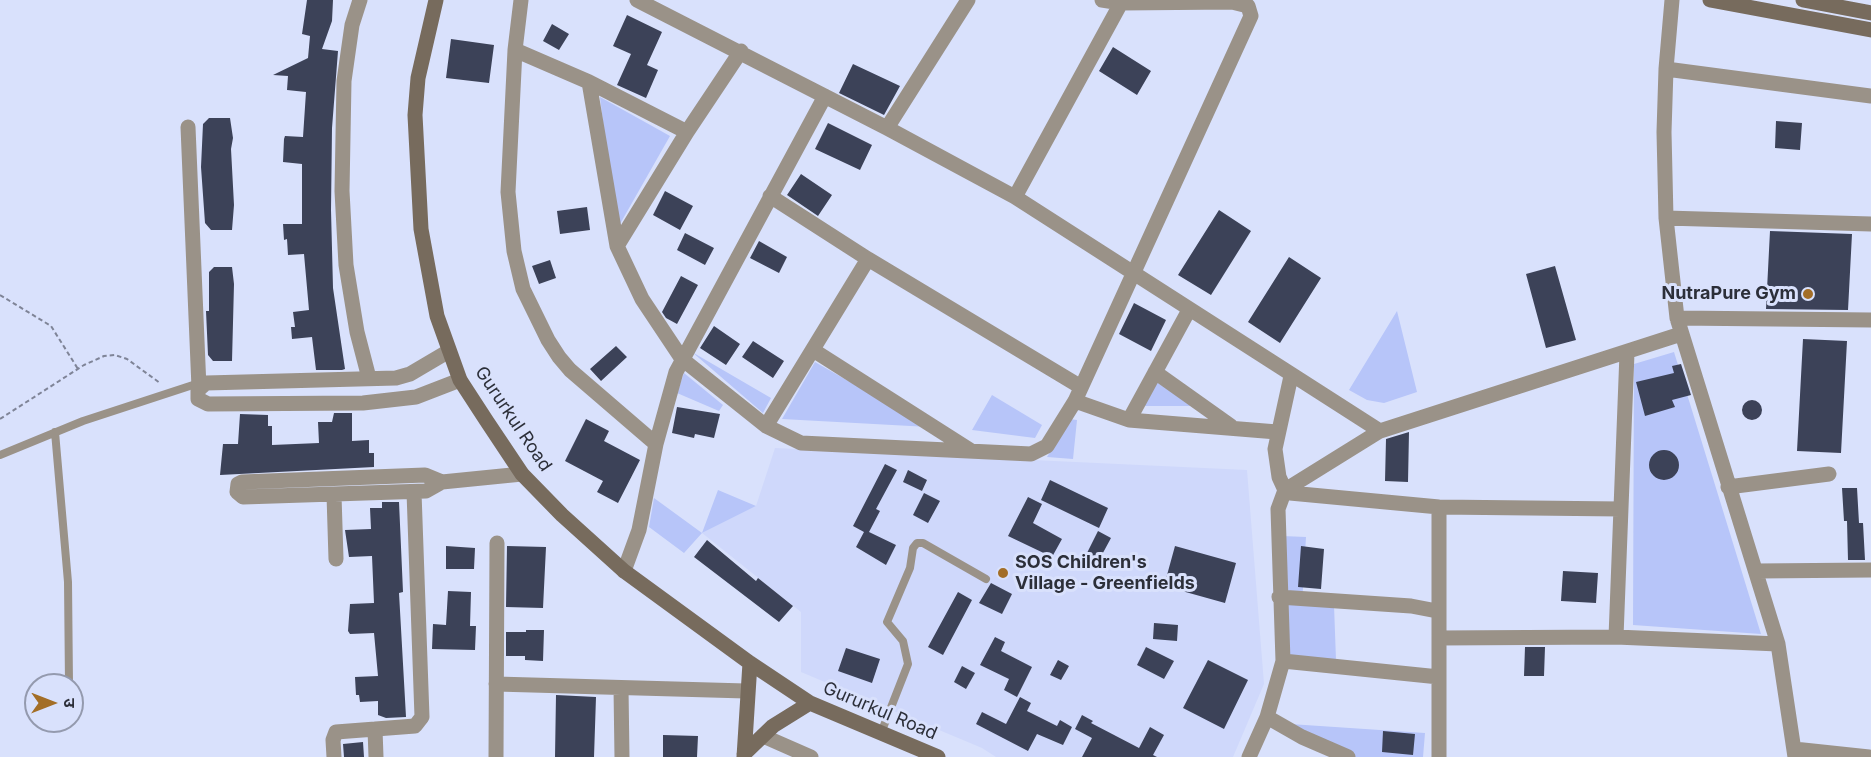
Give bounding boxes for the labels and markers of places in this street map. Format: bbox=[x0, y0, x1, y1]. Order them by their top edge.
place label: NutraPure Gym bbox=[1661, 283, 1796, 305]
marker: NutraPure Gym bbox=[1801, 287, 1815, 301]
place label: SOS Children's Village - Greenfields bbox=[1015, 552, 1195, 594]
marker: SOS Children's Village - Greenfields bbox=[996, 566, 1010, 580]

